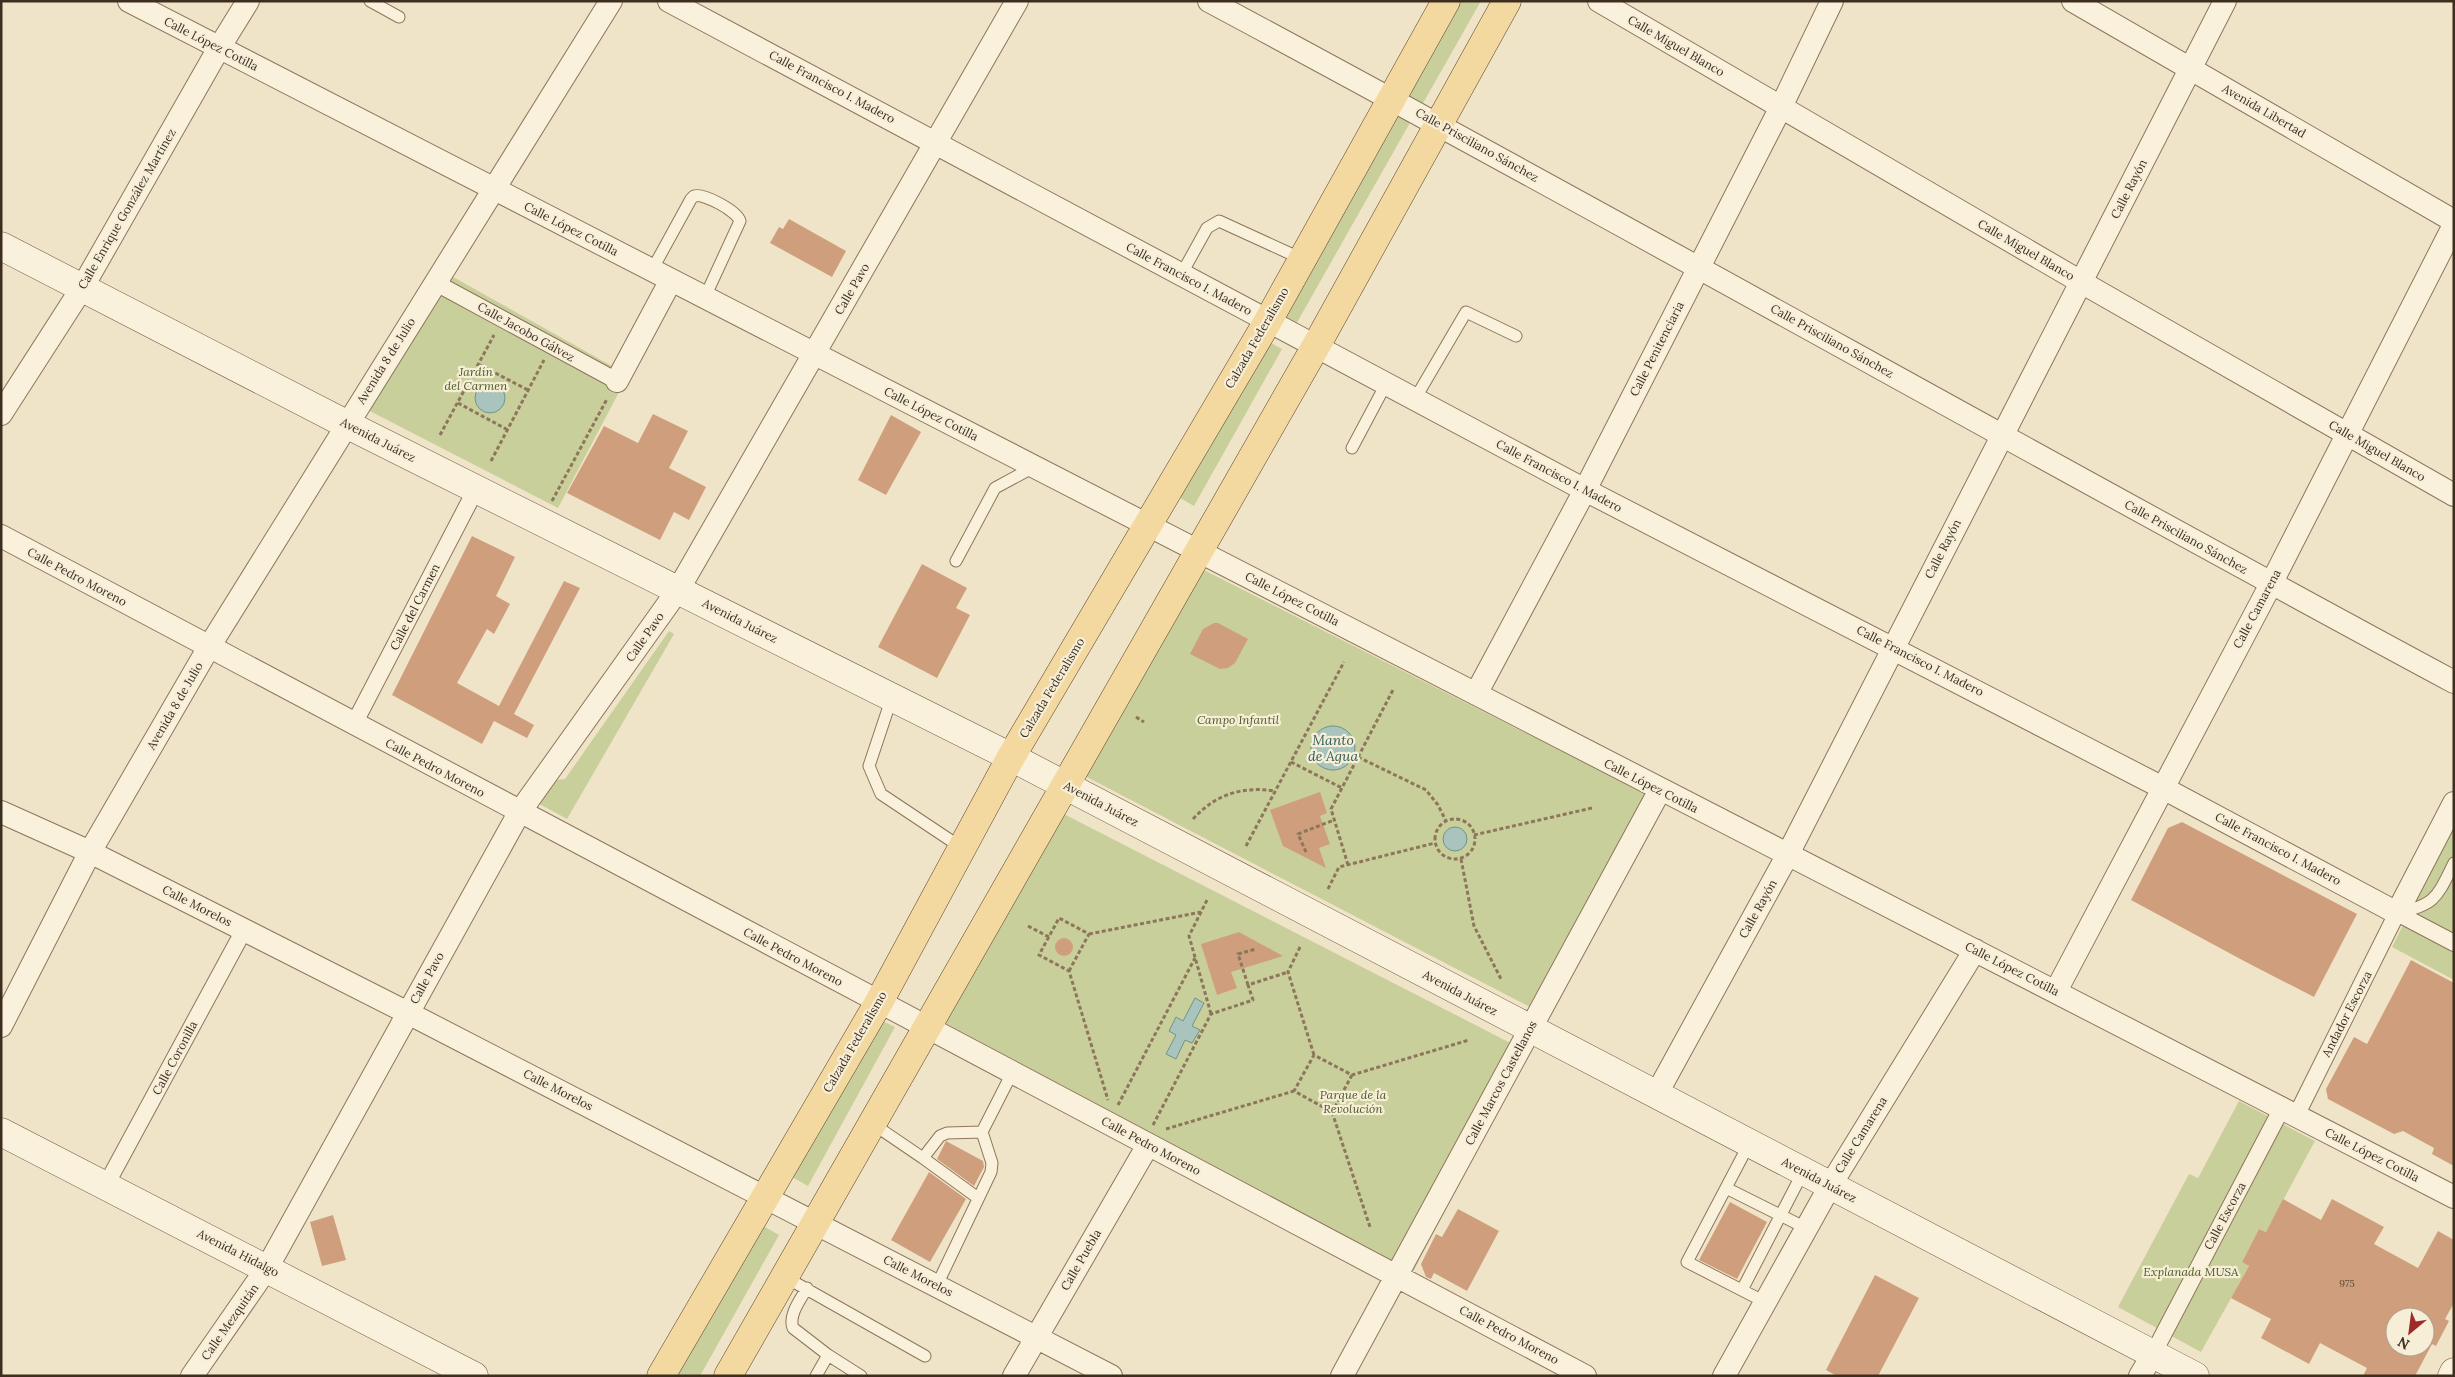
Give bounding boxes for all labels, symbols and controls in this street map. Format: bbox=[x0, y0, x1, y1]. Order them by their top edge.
street label: Calle Miguel Blanco bbox=[1625, 12, 1727, 79]
street label: Calle López Cotilla bbox=[162, 13, 261, 74]
street label: Calle Francisco I. Madero bbox=[767, 47, 898, 126]
street label: Avenida Libertad bbox=[2219, 80, 2309, 141]
street label: Calle Prisciliano Sánchez bbox=[1413, 104, 1542, 185]
street label: Calle Enrique González Martínez bbox=[74, 126, 179, 292]
street label: Calle Rayón bbox=[2107, 156, 2150, 221]
street label: Calle López Cotilla bbox=[522, 198, 621, 259]
street label: Calle Miguel Blanco bbox=[1975, 216, 2077, 283]
street label: Calle Francisco I. Madero bbox=[1124, 239, 1255, 318]
street label: Calle Pavo bbox=[831, 260, 872, 317]
street label: Calzada Federalismo bbox=[1221, 284, 1292, 391]
street label: Calle Jacobo Gálvez bbox=[475, 299, 578, 365]
street label: Calle Penitenciaria bbox=[1626, 299, 1687, 399]
street label: Calle Prisciliano Sánchez bbox=[1768, 300, 1897, 381]
street label: Avenida 8 de Julio bbox=[352, 315, 418, 408]
park label: Jardín del Carmen bbox=[445, 364, 508, 393]
street label: Calle López Cotilla bbox=[882, 383, 981, 444]
street label: Avenida Juárez bbox=[337, 414, 418, 465]
street label: Calle Miguel Blanco bbox=[2326, 417, 2428, 484]
street label: Calle Francisco I. Madero bbox=[1494, 436, 1625, 515]
street label: Calle Prisciliano Sánchez bbox=[2122, 496, 2251, 577]
street label: Calle Rayón bbox=[1921, 516, 1964, 581]
street label: Calle Pedro Moreno bbox=[25, 544, 130, 609]
street label: Calle del Carmen bbox=[386, 561, 443, 653]
street label: Calle Camarena bbox=[2229, 567, 2284, 651]
street label: Calle López Cotilla bbox=[1243, 568, 1342, 629]
street label: Avenida Juárez bbox=[699, 595, 780, 646]
street label: Calle Pavo bbox=[622, 609, 667, 664]
street label: Calle Francisco I. Madero bbox=[1854, 622, 1986, 699]
street label: Calzada Federalismo bbox=[1016, 635, 1087, 741]
street label: Avenida 8 de Julio bbox=[143, 659, 206, 753]
park label: Campo Infantil bbox=[1197, 712, 1280, 727]
water label: Manto de Agua bbox=[1308, 731, 1358, 765]
street label: Calle Pedro Moreno bbox=[383, 735, 488, 800]
street label: Calle López Cotilla bbox=[1602, 755, 1701, 816]
street label: Avenida Juárez bbox=[1060, 777, 1141, 830]
street label: Calle Francisco I. Madero bbox=[2213, 809, 2344, 888]
street label: Calle Rayón bbox=[1735, 877, 1780, 941]
street label: Calle Morelos bbox=[160, 882, 235, 930]
street label: Calle Pedro Moreno bbox=[741, 924, 846, 989]
street label: Calle López Cotilla bbox=[1963, 938, 2062, 999]
street label: Calle Pavo bbox=[406, 949, 447, 1006]
street label: Avenida Juárez bbox=[1419, 966, 1500, 1019]
street label: Andador Escorza bbox=[2318, 968, 2375, 1060]
street label: Calzada Federalismo bbox=[819, 988, 890, 1095]
street label: Calle Marcos Castellanos bbox=[1461, 1017, 1540, 1148]
street label: Calle Coronilla bbox=[149, 1018, 200, 1097]
street label: Calle Morelos bbox=[521, 1066, 596, 1114]
park label: Parque de la Revolución bbox=[1320, 1087, 1387, 1116]
street label: Calle Camarena bbox=[1831, 1094, 1890, 1176]
street label: Calle Pedro Moreno bbox=[1099, 1113, 1204, 1178]
street label: Calle López Cotilla bbox=[2323, 1124, 2422, 1185]
street label: Avenida Juárez bbox=[1778, 1153, 1859, 1206]
street label: Calle Escorza bbox=[2200, 1179, 2249, 1252]
street label: Avenida Hidalgo bbox=[194, 1225, 282, 1280]
street label: Calle Puebla bbox=[1057, 1226, 1104, 1293]
street label: Calle Morelos bbox=[881, 1252, 956, 1300]
park label: Explanada MUSA bbox=[2143, 1264, 2239, 1279]
house number: 975 bbox=[2339, 1277, 2355, 1290]
street label: Calle Mezquitán bbox=[198, 1281, 262, 1363]
street label: Calle Pedro Moreno bbox=[1457, 1302, 1562, 1367]
north arrow bbox=[2385, 1307, 2435, 1357]
text: N bbox=[2394, 1333, 2413, 1354]

